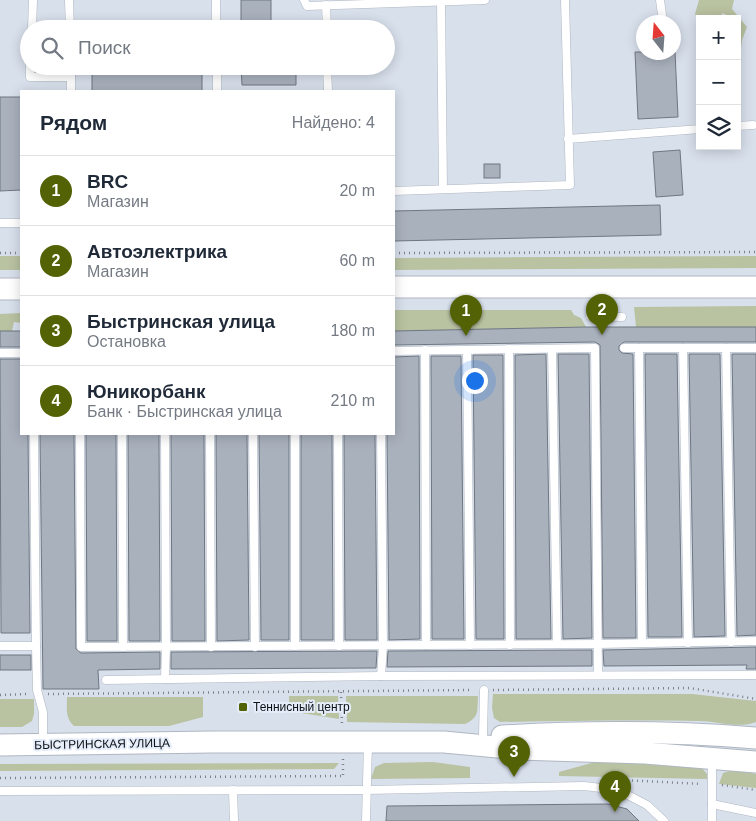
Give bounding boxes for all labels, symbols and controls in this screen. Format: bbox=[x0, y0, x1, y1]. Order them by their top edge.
north arrow bbox=[636, 15, 681, 60]
map controls bbox=[696, 15, 741, 150]
button: + bbox=[696, 15, 741, 60]
search box bbox=[20, 20, 395, 75]
icon: search bbox=[38, 34, 66, 62]
text: Поиск bbox=[78, 37, 131, 58]
button: − bbox=[696, 60, 741, 105]
button: layers bbox=[696, 105, 741, 150]
text: Рядом bbox=[40, 111, 107, 134]
text: Найдено: 4 bbox=[292, 114, 375, 131]
text: BRC bbox=[87, 171, 128, 192]
text: 1 bbox=[52, 182, 60, 199]
text: 20 m bbox=[339, 182, 375, 199]
text: Магазин bbox=[87, 193, 149, 210]
text: Автоэлектрика bbox=[87, 241, 227, 262]
text: 2 bbox=[52, 252, 60, 269]
text: 60 m bbox=[339, 252, 375, 269]
text: Магазин bbox=[87, 263, 149, 280]
pin: 2 bbox=[586, 294, 618, 335]
pin: 1 bbox=[450, 295, 482, 336]
text: Быстринская улица bbox=[87, 311, 275, 332]
text: 3 bbox=[52, 322, 60, 339]
text: 180 m bbox=[331, 322, 375, 339]
text: Остановка bbox=[87, 333, 166, 350]
your location bbox=[462, 368, 488, 394]
text: Юникорбанк bbox=[87, 381, 206, 402]
text: 4 bbox=[52, 392, 60, 409]
text: 210 m bbox=[331, 392, 375, 409]
text: Банк · Быстринская улица bbox=[87, 403, 282, 420]
place label: Теннисный центр bbox=[253, 700, 350, 714]
marker: Теннисный центр bbox=[237, 701, 249, 713]
street label: БЫСТРИНСКАЯ УЛИЦА bbox=[34, 736, 170, 752]
pin: 3 bbox=[498, 736, 530, 777]
pin: 4 bbox=[599, 771, 631, 812]

